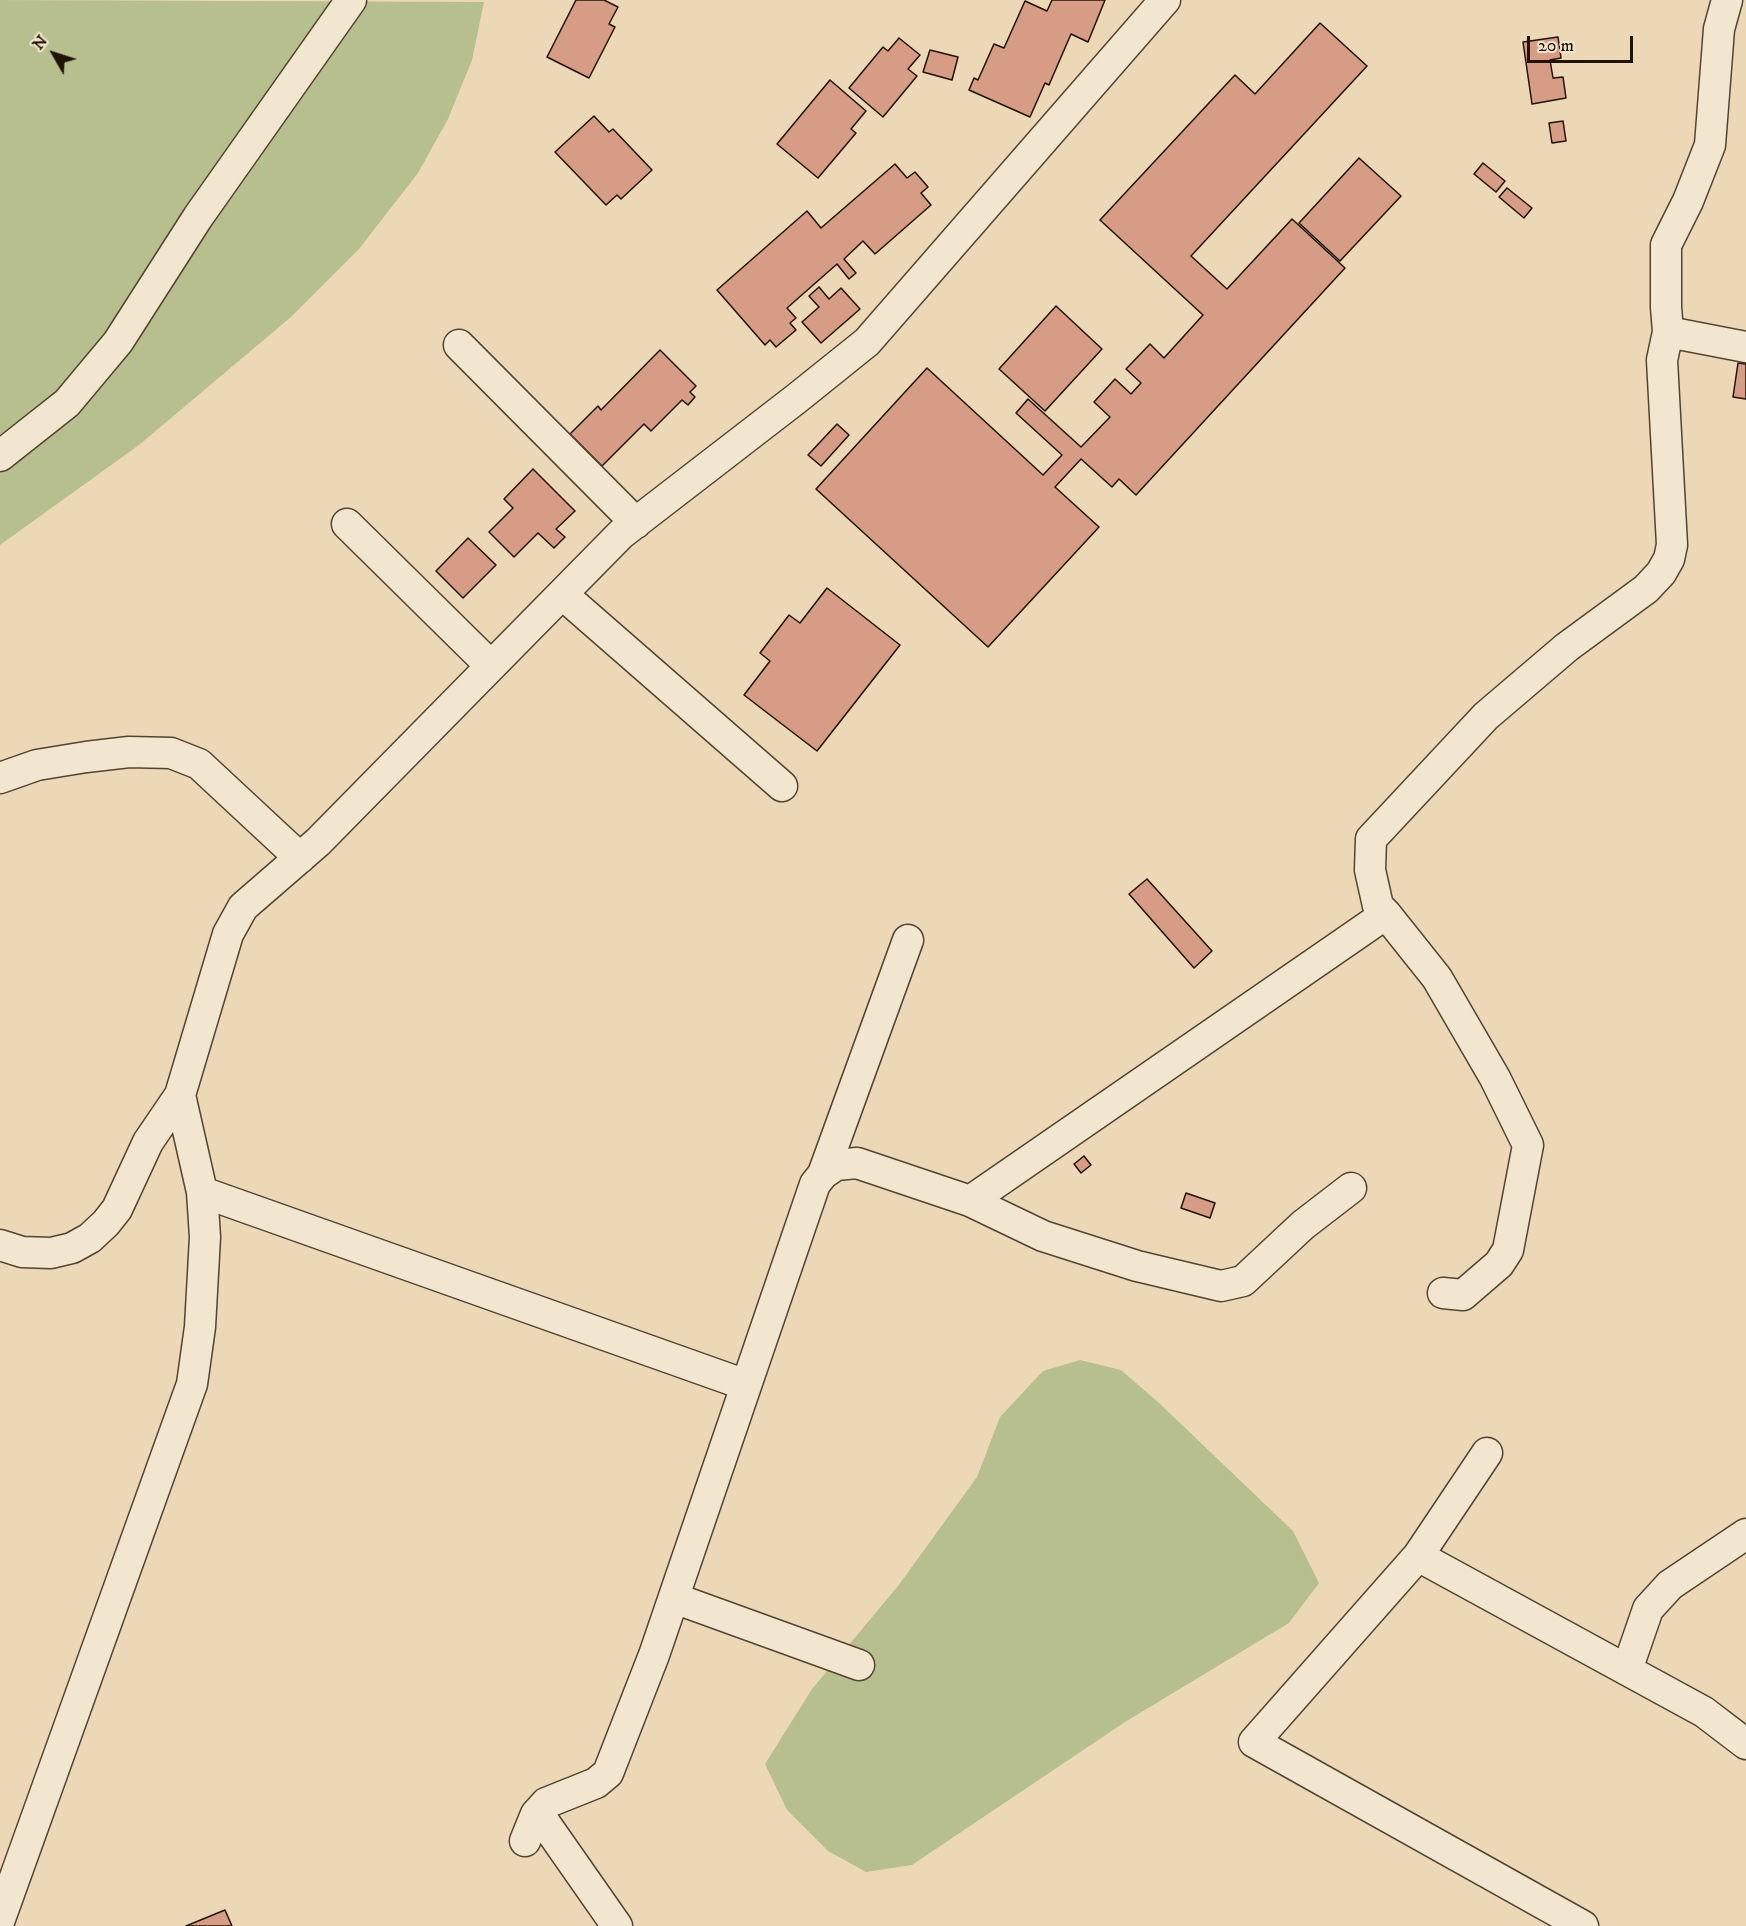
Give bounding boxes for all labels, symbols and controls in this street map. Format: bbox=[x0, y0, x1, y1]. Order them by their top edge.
north arrow bbox=[24, 24, 84, 84]
scale bar bbox=[1530, 24, 1636, 62]
text: N bbox=[28, 31, 52, 54]
text: 20 m bbox=[1538, 35, 1574, 57]

